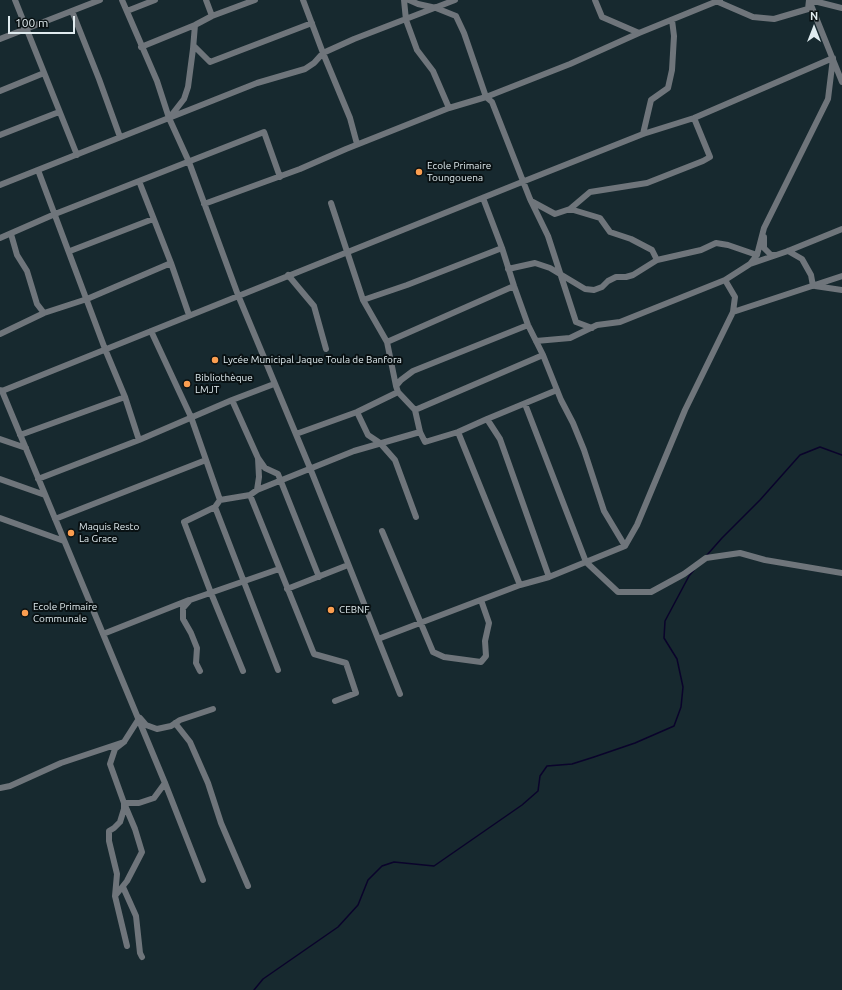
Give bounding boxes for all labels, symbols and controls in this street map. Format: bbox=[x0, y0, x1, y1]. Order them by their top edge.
scale bar bbox=[10, 8, 77, 34]
north arrow bbox=[794, 8, 834, 48]
text: N bbox=[810, 10, 818, 22]
text: 100 m bbox=[15, 16, 48, 29]
place label: Ecole Primaire Toungouena bbox=[427, 160, 491, 184]
marker: Ecole Primaire Toungouena bbox=[414, 167, 424, 177]
place label: Lycée Municipal Jaque Toula de Banfora bbox=[223, 354, 402, 366]
marker: Lycée Municipal Jaque Toula de Banfora bbox=[210, 355, 220, 365]
place label: Bibliothèque LMJT bbox=[195, 372, 253, 396]
marker: Bibliothèque LMJT bbox=[182, 379, 192, 389]
place label: Maquis Resto La Grace bbox=[79, 521, 139, 544]
marker: Maquis Resto La Grace bbox=[66, 528, 76, 538]
place label: Ecole Primaire Communale bbox=[33, 601, 97, 624]
place label: CEBNF bbox=[339, 604, 369, 616]
marker: CEBNF bbox=[326, 605, 336, 615]
marker: Ecole Primaire Communale bbox=[20, 608, 30, 618]

